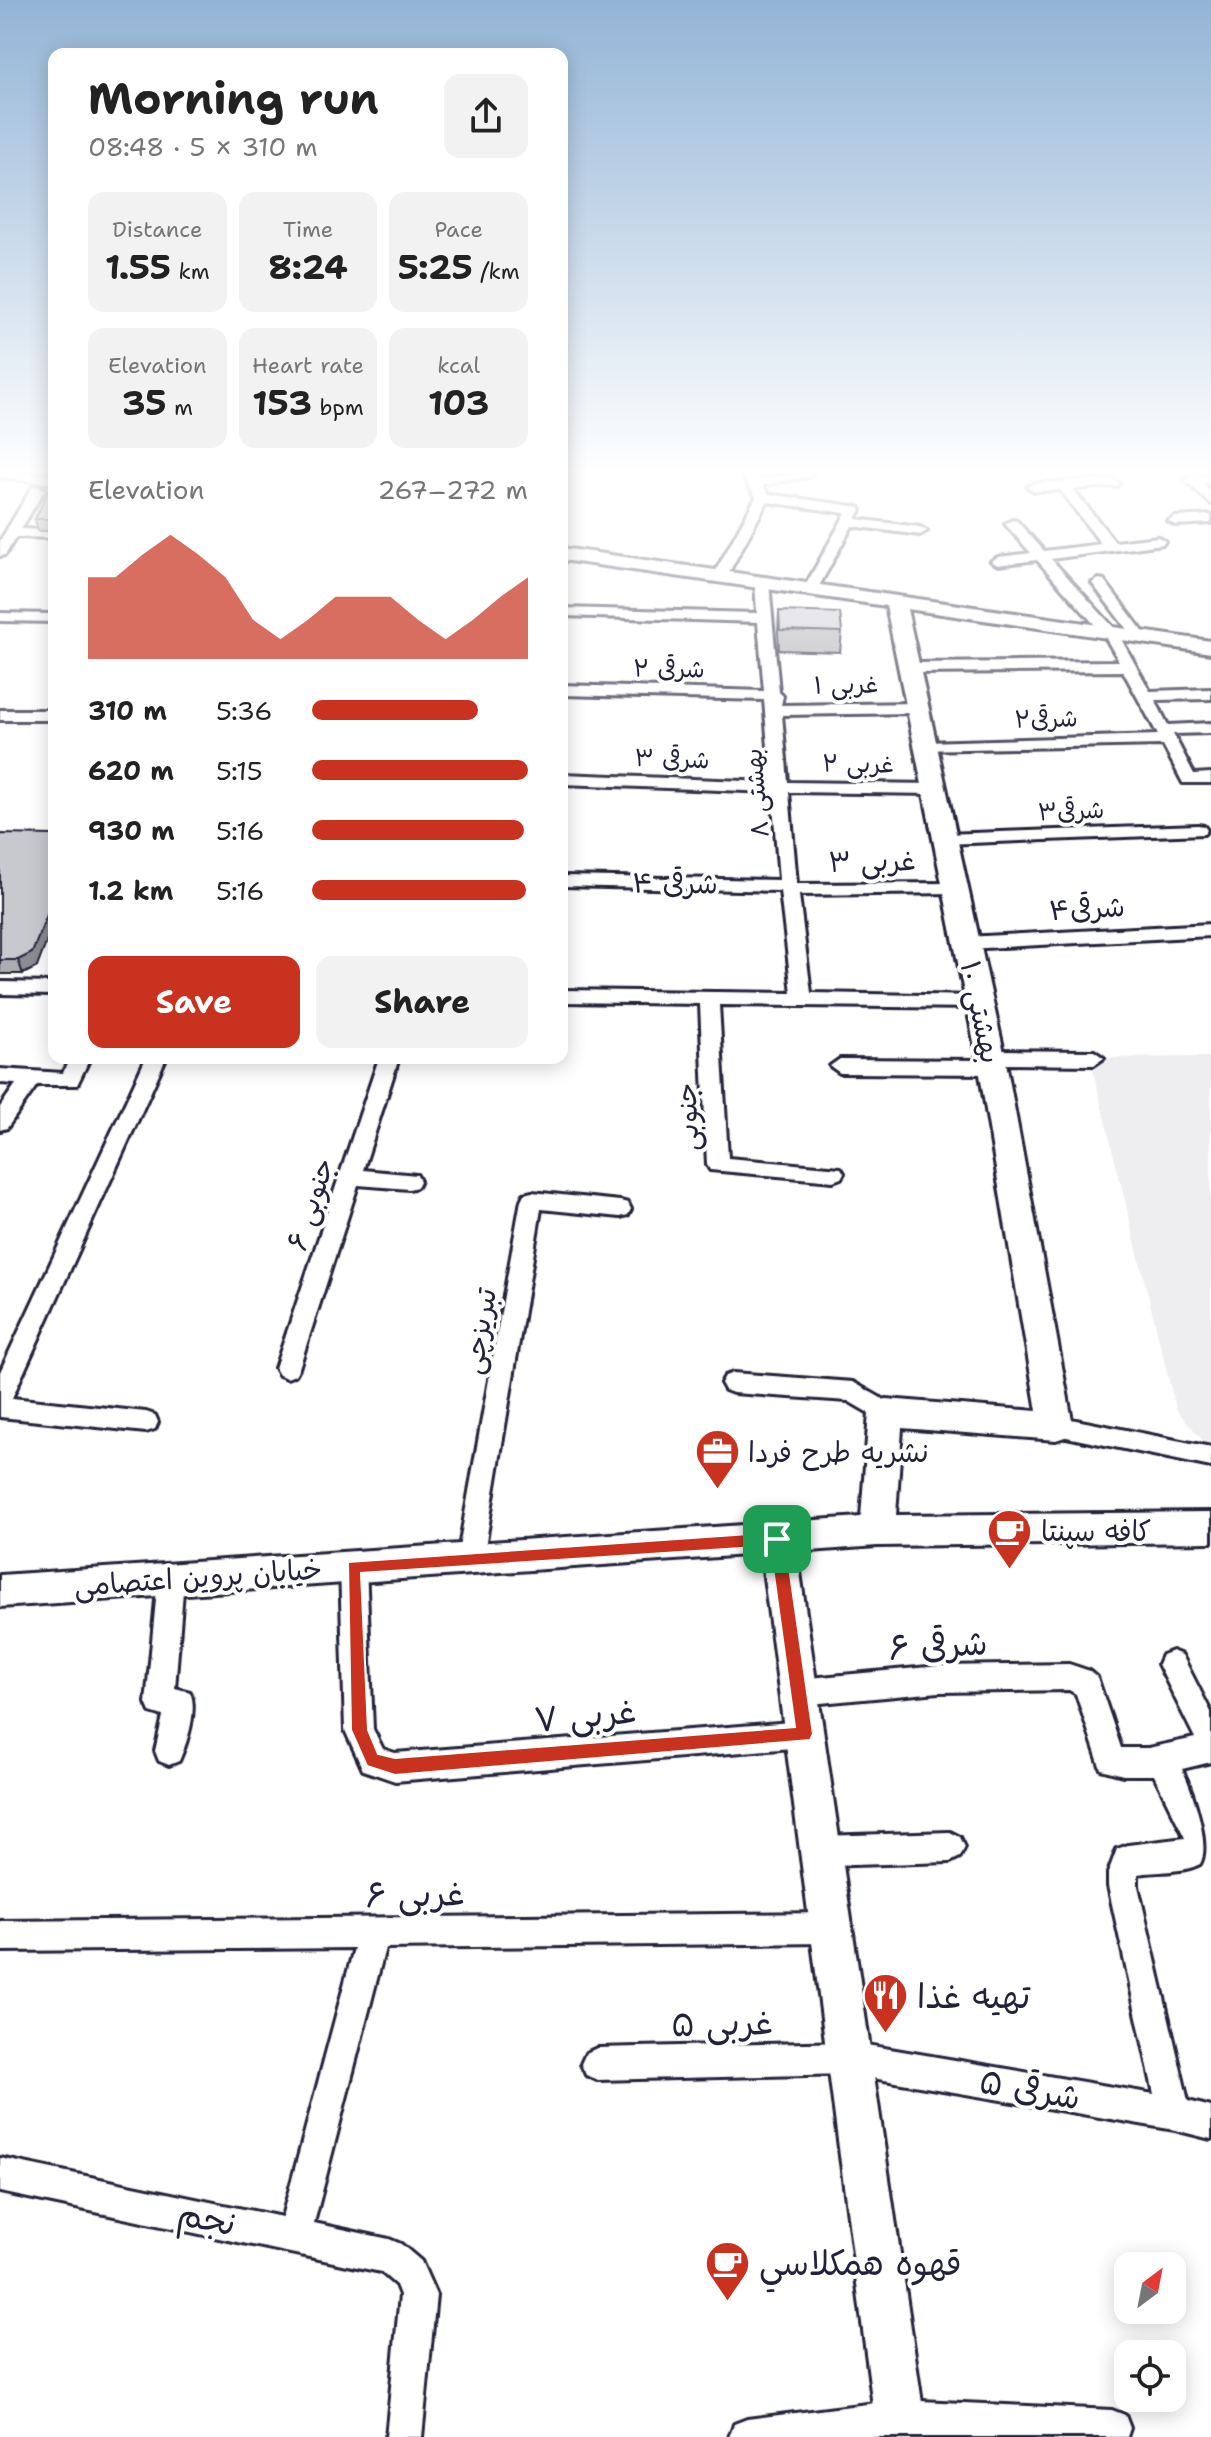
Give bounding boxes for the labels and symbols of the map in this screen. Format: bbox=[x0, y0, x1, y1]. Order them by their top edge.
street label: شرقی ۲ bbox=[633, 652, 705, 686]
street label: غربی ۱ bbox=[814, 668, 878, 702]
street label: شرقی۲ bbox=[1014, 702, 1078, 736]
street label: شرقی ۳ bbox=[634, 742, 710, 776]
street label: بهشتی ۸ bbox=[737, 747, 777, 839]
street label: غربی ۲ bbox=[822, 747, 894, 781]
street label: شرقی۳ bbox=[1037, 794, 1105, 828]
street label: غربی ۳ bbox=[828, 841, 916, 881]
street label: شرقی ۴ bbox=[632, 863, 718, 903]
street label: شرقی۴ bbox=[1048, 887, 1126, 929]
street label: بهشتی ۱۰ bbox=[952, 957, 1010, 1067]
street label: جنوبی bbox=[666, 1082, 708, 1152]
street label: جنوبی ۶ bbox=[277, 1153, 343, 1255]
street label: تبریزچی bbox=[453, 1284, 505, 1377]
office icon: نشریه طرح فردا bbox=[693, 1428, 741, 1491]
place label: نشریه طرح فردا bbox=[748, 1433, 929, 1471]
pin bbox=[743, 1505, 811, 1573]
cafe icon: کافه سپنتا bbox=[986, 1507, 1034, 1570]
place label: کافه سپنتا bbox=[1041, 1512, 1151, 1550]
street label: خیابان پروین اعتصامی bbox=[73, 1549, 323, 1605]
street label: شرقی ۶ bbox=[887, 1619, 989, 1671]
street label: غربی ۷ bbox=[532, 1688, 638, 1742]
street label: غربی ۶ bbox=[365, 1870, 465, 1918]
restaurant icon: تهیه غذا bbox=[862, 1972, 910, 2035]
place label: تهیه غذا bbox=[917, 1973, 1031, 2019]
street label: غربی ۵ bbox=[671, 1999, 773, 2047]
street label: شرقی ۵ bbox=[976, 2057, 1084, 2121]
street label: نجم bbox=[173, 2189, 240, 2249]
cafe icon: قهوه همكلاسي bbox=[704, 2239, 752, 2302]
place label: قهوه همكلاسي bbox=[759, 2240, 962, 2293]
north arrow bbox=[1114, 2252, 1186, 2324]

